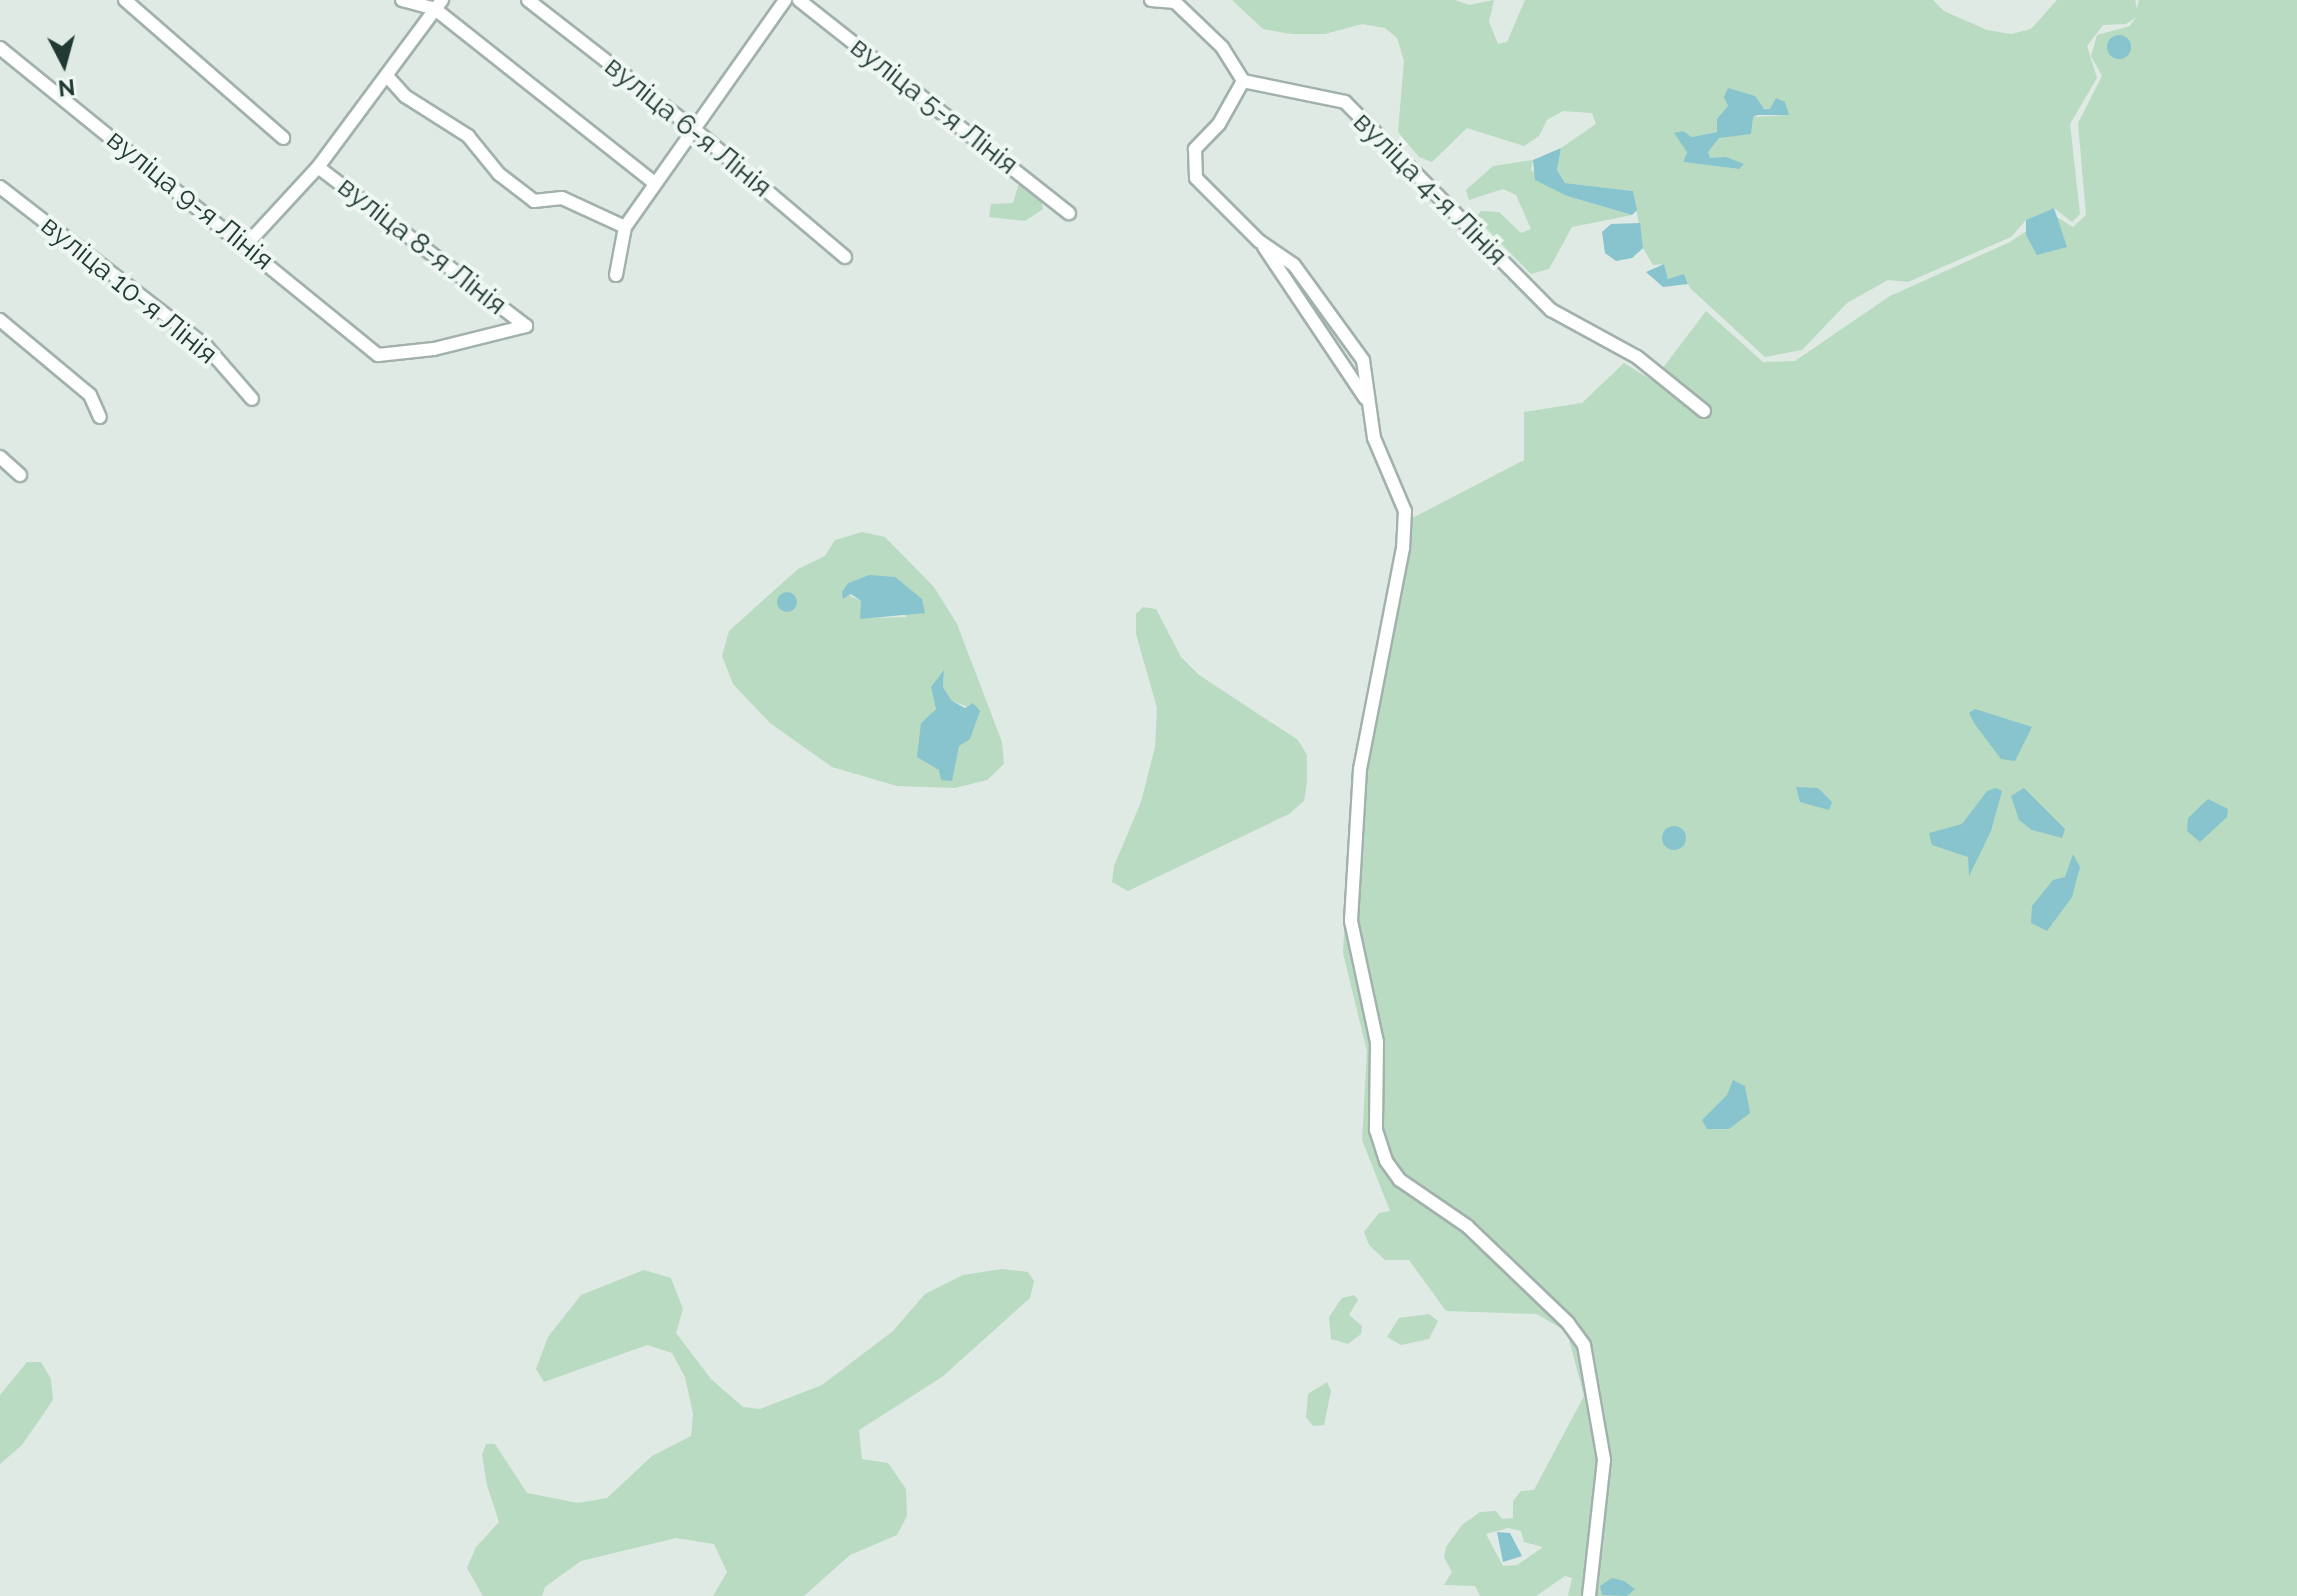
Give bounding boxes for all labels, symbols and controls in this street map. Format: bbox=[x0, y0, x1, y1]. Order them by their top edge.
north arrow bbox=[24, 24, 104, 104]
street label: вуліца 5-я Лінія bbox=[844, 30, 1024, 182]
street label: вуліца 6-я Лінія bbox=[598, 50, 778, 204]
text: N bbox=[57, 74, 76, 102]
street label: вуліца 4-я Лінія bbox=[1346, 105, 1514, 273]
street label: вуліца 9-я Лінія bbox=[100, 123, 280, 277]
street label: вуліца 8-я Лінія bbox=[331, 170, 513, 322]
street label: вуліца 10-я Лінія bbox=[34, 209, 224, 371]

